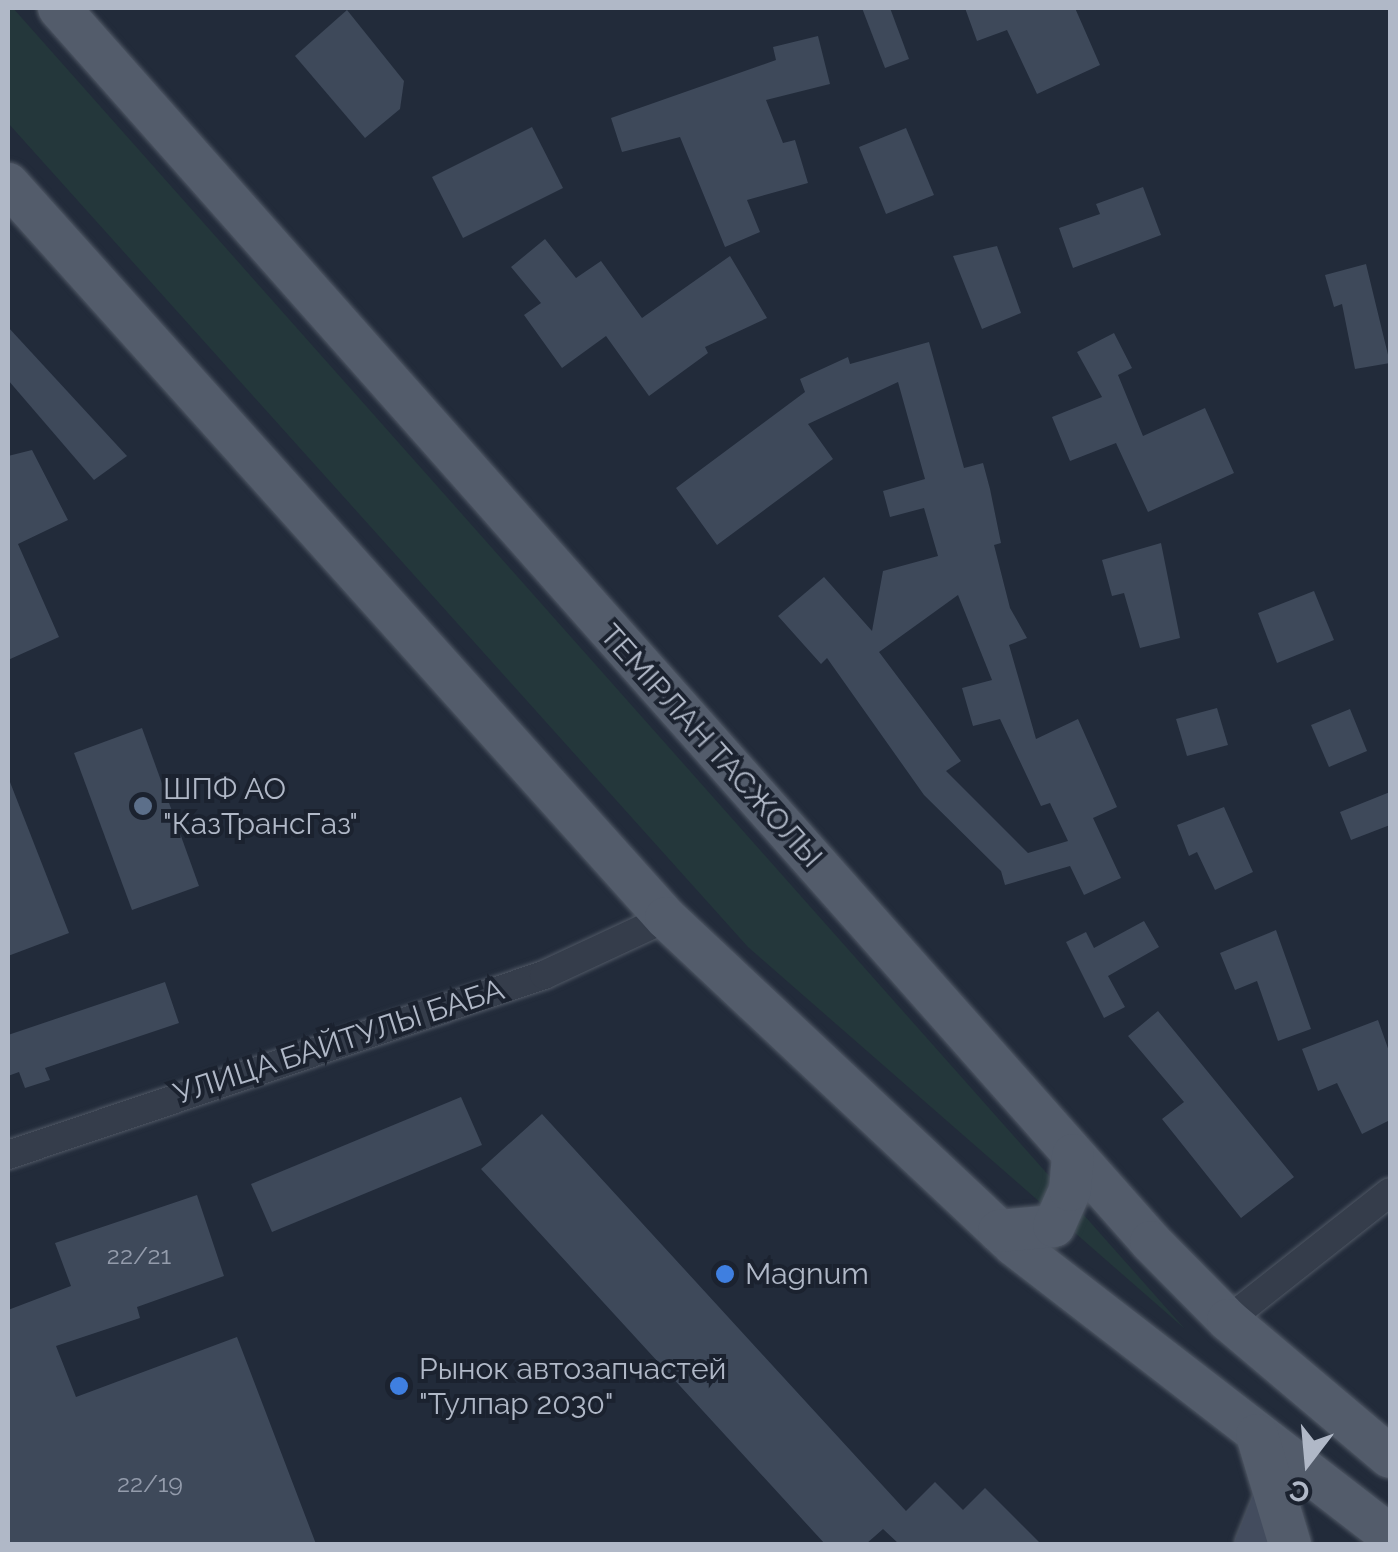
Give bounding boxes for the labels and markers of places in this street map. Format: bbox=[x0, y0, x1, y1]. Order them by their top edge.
place label: ШПФ АО "КазТрансГаз" bbox=[163, 771, 358, 842]
marker: ШПФ АО "КазТрансГаз" bbox=[132, 795, 154, 817]
place label: Magnum bbox=[745, 1256, 869, 1292]
marker: Magnum bbox=[714, 1263, 736, 1285]
place label: Рынок автозапчастей "Тулпар 2030" bbox=[419, 1351, 726, 1422]
marker: Рынок автозапчастей "Тулпар 2030" bbox=[388, 1375, 410, 1397]

